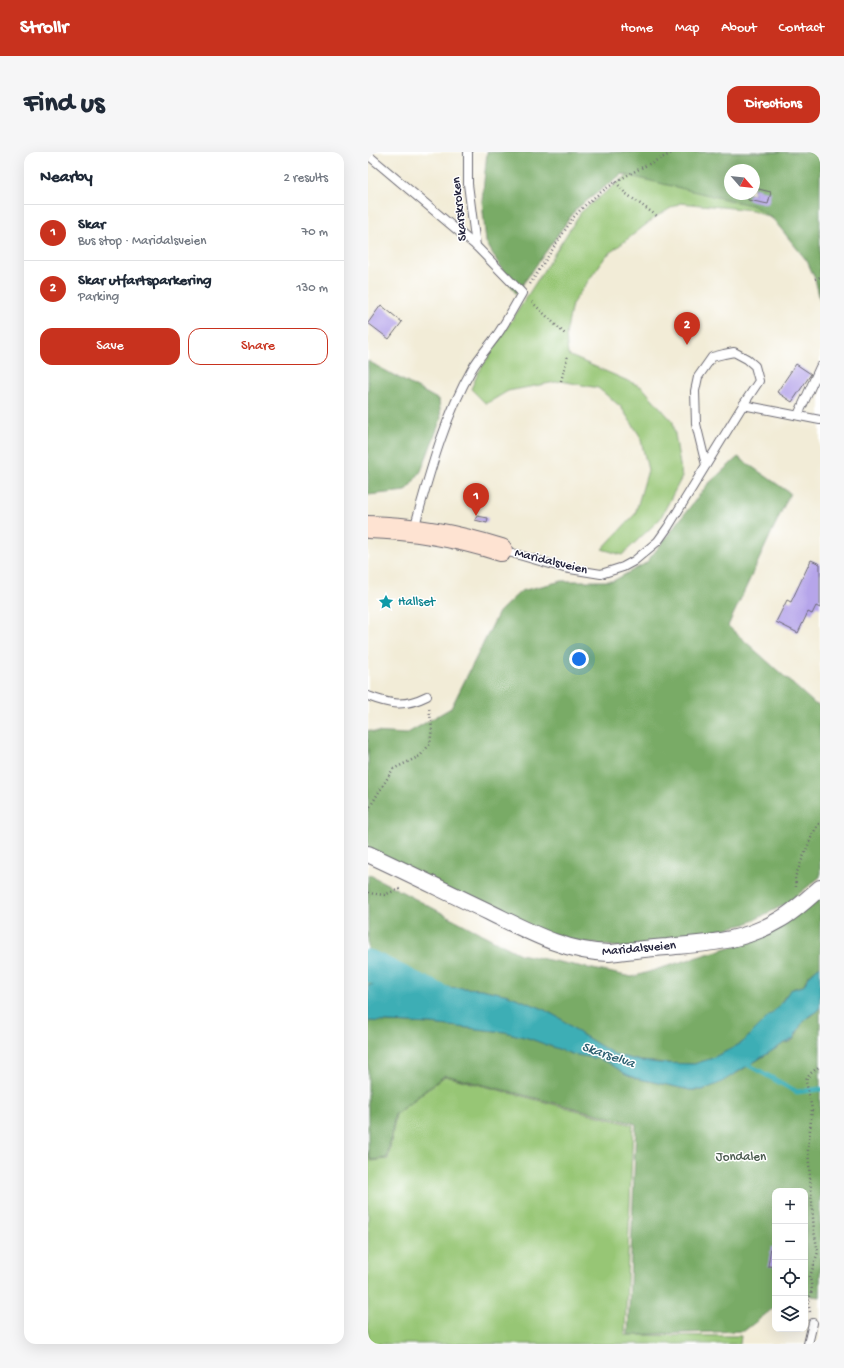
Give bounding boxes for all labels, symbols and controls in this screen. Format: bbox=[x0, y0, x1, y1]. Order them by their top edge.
text: Strollr bbox=[20, 17, 68, 40]
text: Home bbox=[621, 20, 653, 37]
text: Map bbox=[675, 20, 699, 37]
text: About bbox=[721, 20, 757, 37]
text: Contact bbox=[779, 20, 824, 37]
button: Directions bbox=[727, 86, 820, 123]
text: Find us bbox=[24, 88, 104, 121]
north arrow bbox=[724, 164, 760, 200]
text: Nearby bbox=[40, 168, 93, 188]
text: 2 results bbox=[283, 171, 328, 186]
street label: Skarskroken bbox=[449, 175, 471, 242]
text: Skar bbox=[78, 216, 105, 234]
text: 1 bbox=[50, 225, 56, 240]
text: 70 m bbox=[302, 225, 328, 240]
text: Bus stop · Maridalsveien bbox=[78, 234, 206, 249]
text: Skar utfartsparkering bbox=[78, 272, 212, 290]
text: 2 bbox=[50, 281, 56, 296]
text: 130 m bbox=[296, 281, 328, 296]
text: Parking bbox=[78, 290, 119, 305]
pin: 2 bbox=[674, 312, 700, 345]
button: Save bbox=[40, 328, 180, 365]
button: Share bbox=[188, 328, 328, 365]
pin: 1 bbox=[463, 483, 489, 516]
street label: Maridalsveien bbox=[513, 546, 590, 578]
place icon: Hallset bbox=[377, 593, 395, 611]
place label: Hallset bbox=[398, 595, 437, 610]
your location bbox=[569, 649, 589, 669]
street label: Maridalsveien bbox=[601, 938, 677, 960]
water label: Skarselva bbox=[579, 1039, 638, 1073]
park label: Jondalen bbox=[716, 1150, 767, 1165]
map controls bbox=[772, 1188, 808, 1332]
button: + bbox=[772, 1188, 808, 1224]
button: − bbox=[772, 1224, 808, 1260]
button: locate bbox=[772, 1260, 808, 1296]
button: layers bbox=[772, 1296, 808, 1332]

